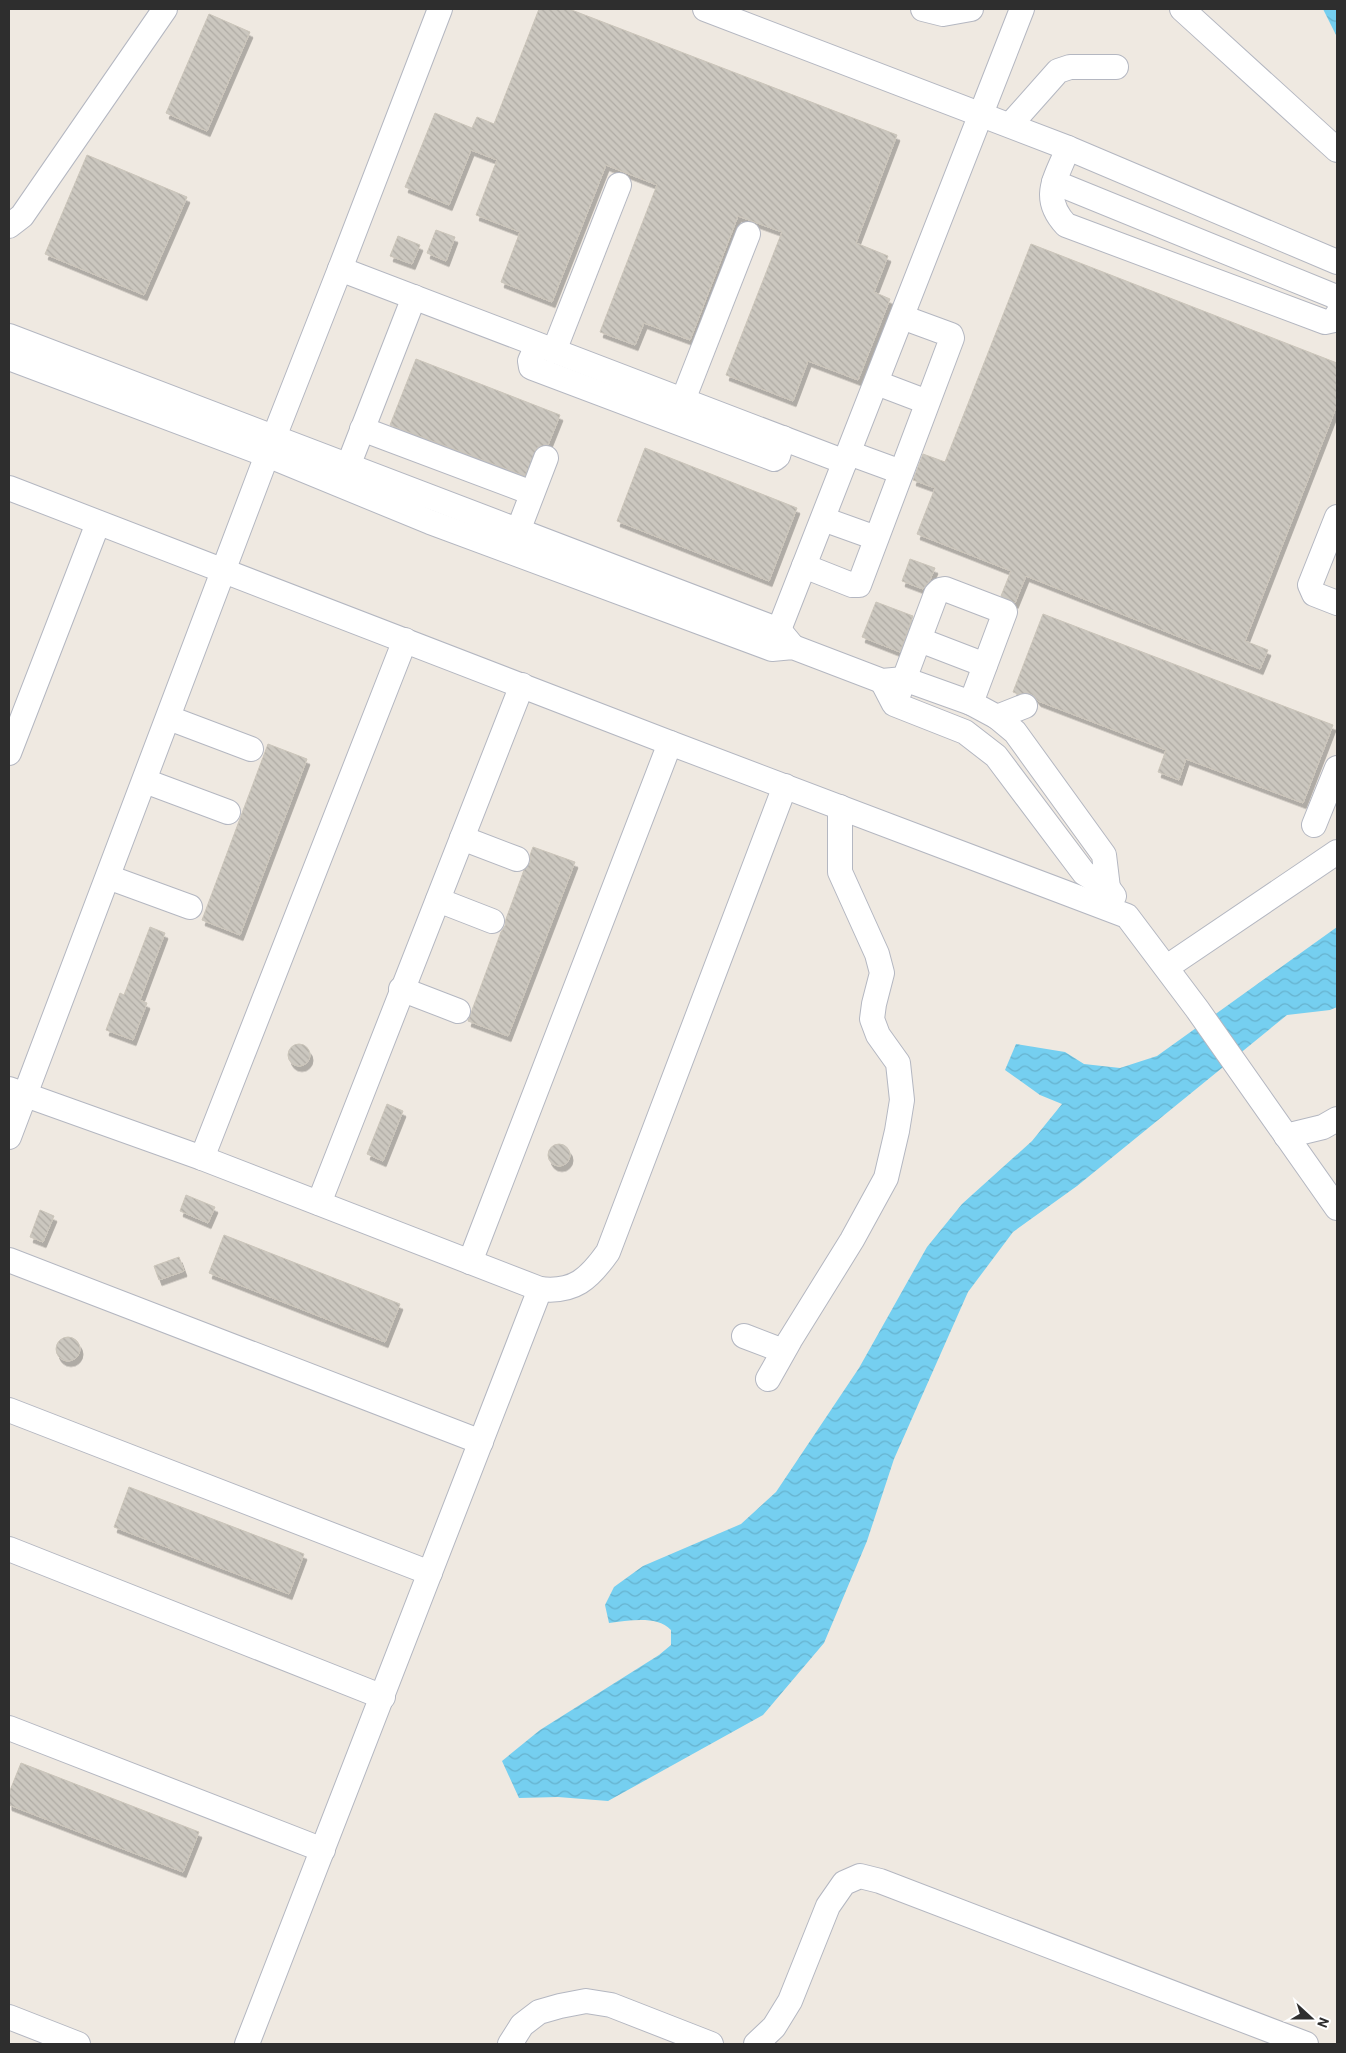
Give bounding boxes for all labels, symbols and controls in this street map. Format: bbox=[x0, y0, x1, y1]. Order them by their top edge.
north arrow bbox=[1286, 1993, 1336, 2043]
text: N bbox=[1314, 2015, 1333, 2030]

